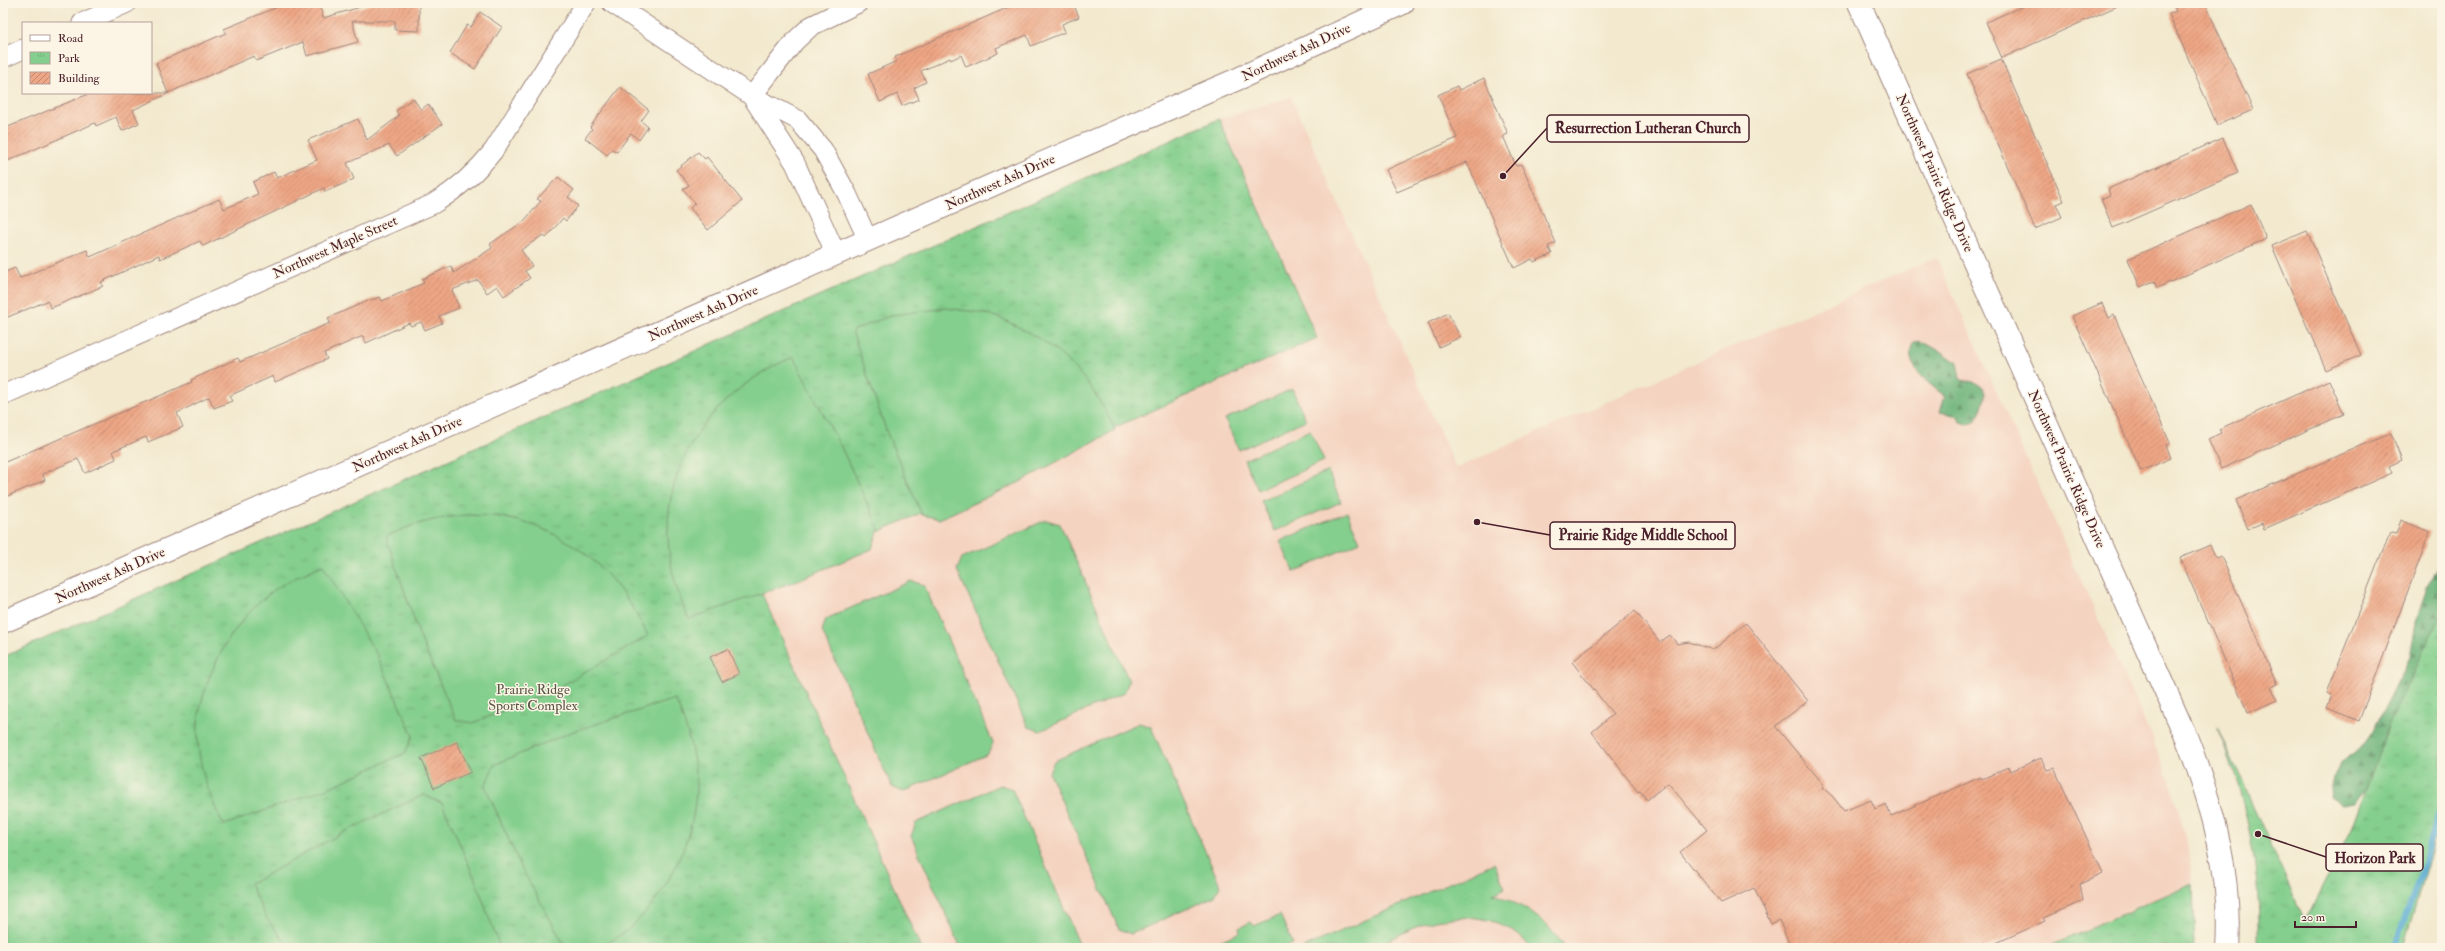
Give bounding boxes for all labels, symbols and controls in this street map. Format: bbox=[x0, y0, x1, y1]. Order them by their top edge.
street label: Northwest Ash Drive bbox=[1239, 19, 1353, 85]
legend bbox=[22, 22, 152, 94]
text: Road bbox=[58, 31, 83, 46]
text: Park bbox=[58, 51, 80, 66]
text: Building bbox=[58, 71, 101, 86]
street label: Northwest Prairie Ridge Drive bbox=[1892, 91, 1978, 255]
callout: Resurrection Lutheran Church bbox=[1547, 115, 1749, 142]
text: Resurrection Lutheran Church bbox=[1555, 119, 1741, 138]
street label: Northwest Ash Drive bbox=[942, 150, 1058, 214]
street label: Northwest Maple Street bbox=[270, 212, 401, 283]
street label: Northwest Ash Drive bbox=[645, 281, 761, 345]
street label: Northwest Prairie Ridge Drive bbox=[2024, 387, 2110, 551]
street label: Northwest Ash Drive bbox=[349, 412, 465, 476]
callout: Prairie Ridge Middle School bbox=[1550, 522, 1735, 549]
text: Prairie Ridge Middle School bbox=[1558, 526, 1728, 546]
street label: Northwest Ash Drive bbox=[52, 543, 168, 607]
park label: Prairie Ridge Sports Complex bbox=[488, 681, 579, 715]
callout: Horizon Park bbox=[2326, 844, 2423, 871]
text: Horizon Park bbox=[2334, 849, 2417, 868]
scale bar bbox=[2295, 903, 2356, 929]
text: 20 m bbox=[2301, 910, 2326, 925]

